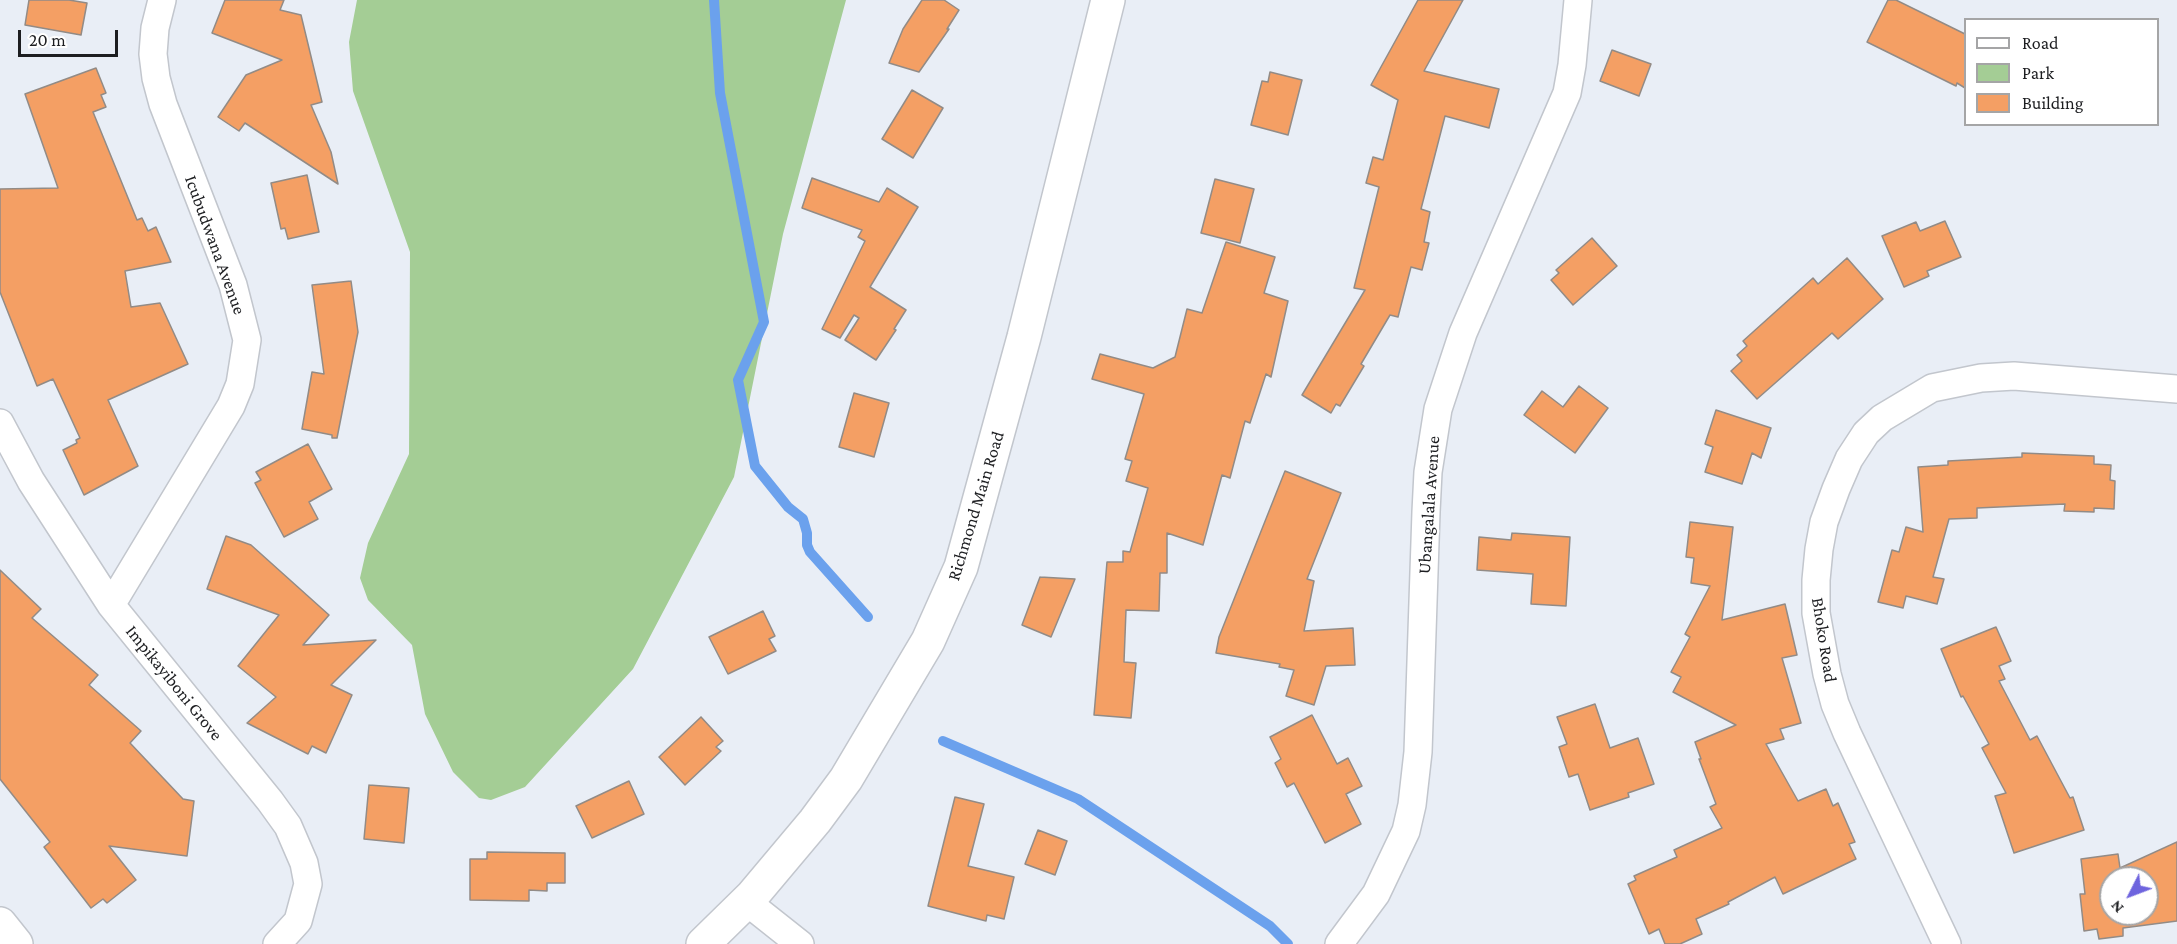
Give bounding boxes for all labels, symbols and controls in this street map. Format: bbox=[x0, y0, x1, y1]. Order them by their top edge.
scale bar bbox=[21, 18, 122, 56]
legend bbox=[1964, 18, 2159, 126]
text: 20 m bbox=[29, 30, 66, 50]
text: Road bbox=[2022, 33, 2059, 53]
text: Park bbox=[2022, 63, 2054, 83]
text: Building bbox=[2022, 93, 2083, 113]
street label: Icubudwana Avenue bbox=[180, 172, 250, 318]
street label: Richmond Main Road bbox=[943, 429, 1009, 583]
street label: Ubangalala Avenue bbox=[1413, 435, 1445, 575]
street label: Bhoko Road bbox=[1807, 596, 1841, 684]
street label: Impikayiboni Grove bbox=[121, 621, 227, 745]
north arrow bbox=[2099, 866, 2159, 926]
text: N bbox=[2107, 897, 2127, 917]

